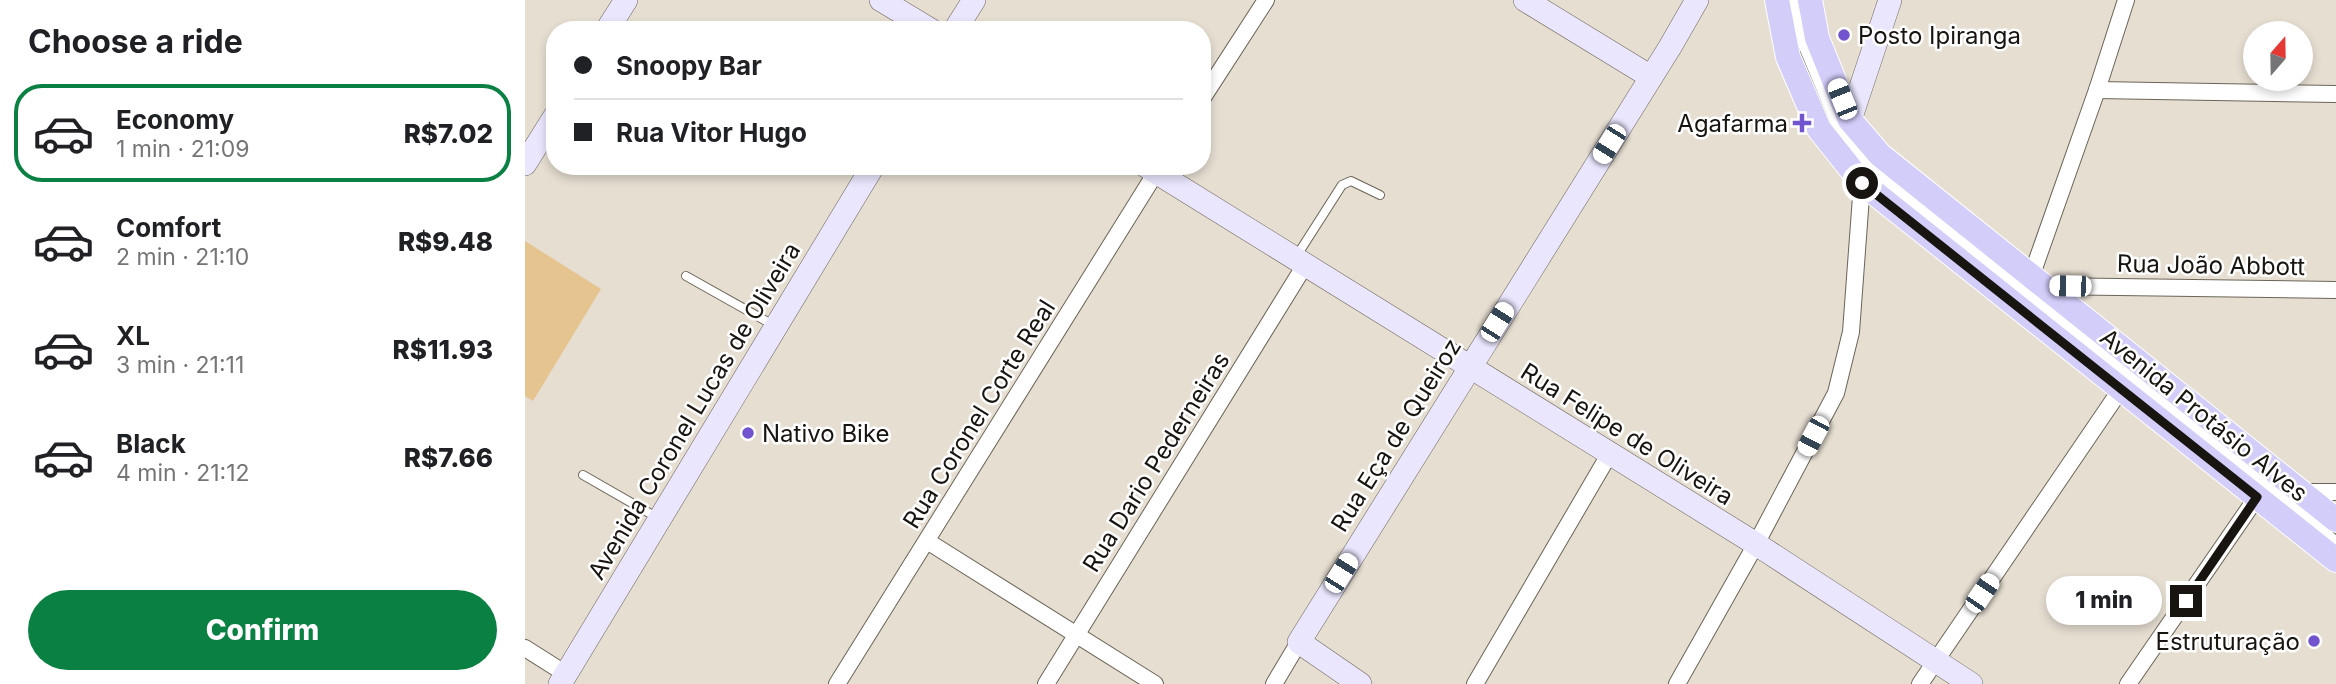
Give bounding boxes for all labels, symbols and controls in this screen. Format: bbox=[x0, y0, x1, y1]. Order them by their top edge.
place label: Posto Ipiranga bbox=[1858, 21, 2021, 50]
north arrow bbox=[2243, 21, 2313, 91]
map controls bbox=[2243, 21, 2313, 91]
text: Choose a ride bbox=[28, 22, 243, 61]
marker: Posto Ipiranga bbox=[1836, 27, 1852, 43]
text: Snoopy Bar bbox=[616, 50, 762, 81]
car bbox=[1825, 76, 1860, 122]
icon: car bbox=[32, 102, 95, 165]
text: Economy bbox=[116, 104, 234, 135]
place label: Agafarma bbox=[1677, 109, 1788, 138]
marker: Agafarma bbox=[1794, 115, 1810, 131]
text: Rua Vitor Hugo bbox=[616, 117, 807, 148]
text: R$7.02 bbox=[404, 118, 493, 149]
car bbox=[1589, 121, 1630, 167]
text: 1 min · 21:09 bbox=[116, 135, 249, 163]
route start bbox=[1846, 167, 1878, 199]
icon: car bbox=[32, 210, 95, 273]
text: Comfort bbox=[116, 212, 221, 243]
text: R$9.48 bbox=[398, 226, 493, 257]
street label: Avenida Coronel Lucas de Oliveira bbox=[582, 237, 806, 585]
text: 2 min · 21:10 bbox=[116, 243, 249, 271]
street label: Rua João Abbott bbox=[2117, 249, 2306, 281]
car bbox=[2049, 275, 2092, 297]
street label: Rua Coronel Corte Real bbox=[897, 294, 1061, 534]
car bbox=[1477, 299, 1518, 345]
icon: car bbox=[32, 318, 95, 381]
text: XL bbox=[116, 320, 150, 351]
street label: Avenida Protásio Alves bbox=[2094, 322, 2314, 508]
street label: Rua Eça de Queiroz bbox=[1325, 333, 1467, 537]
text: R$11.93 bbox=[393, 334, 493, 365]
street label: Rua Dario Pederneiras bbox=[1077, 347, 1235, 577]
text: 3 min · 21:11 bbox=[116, 351, 244, 379]
street label: Rua Felipe de Oliveira bbox=[1515, 357, 1739, 511]
car bbox=[1794, 413, 1833, 459]
place label: Nativo Bike bbox=[762, 419, 890, 448]
marker: Nativo Bike bbox=[740, 425, 756, 441]
icon: car bbox=[32, 426, 95, 489]
text: Black bbox=[116, 428, 186, 459]
text: R$7.66 bbox=[404, 442, 493, 473]
text: 4 min · 21:12 bbox=[116, 459, 250, 487]
car bbox=[1321, 550, 1362, 596]
car bbox=[1962, 570, 2003, 616]
callout: 1 min bbox=[2046, 576, 2161, 626]
route end bbox=[2170, 585, 2202, 617]
text: 1 min bbox=[2075, 586, 2133, 614]
button: Confirm bbox=[28, 590, 497, 670]
place label: Estruturação bbox=[2155, 627, 2300, 656]
marker: Estruturação bbox=[2306, 633, 2322, 649]

